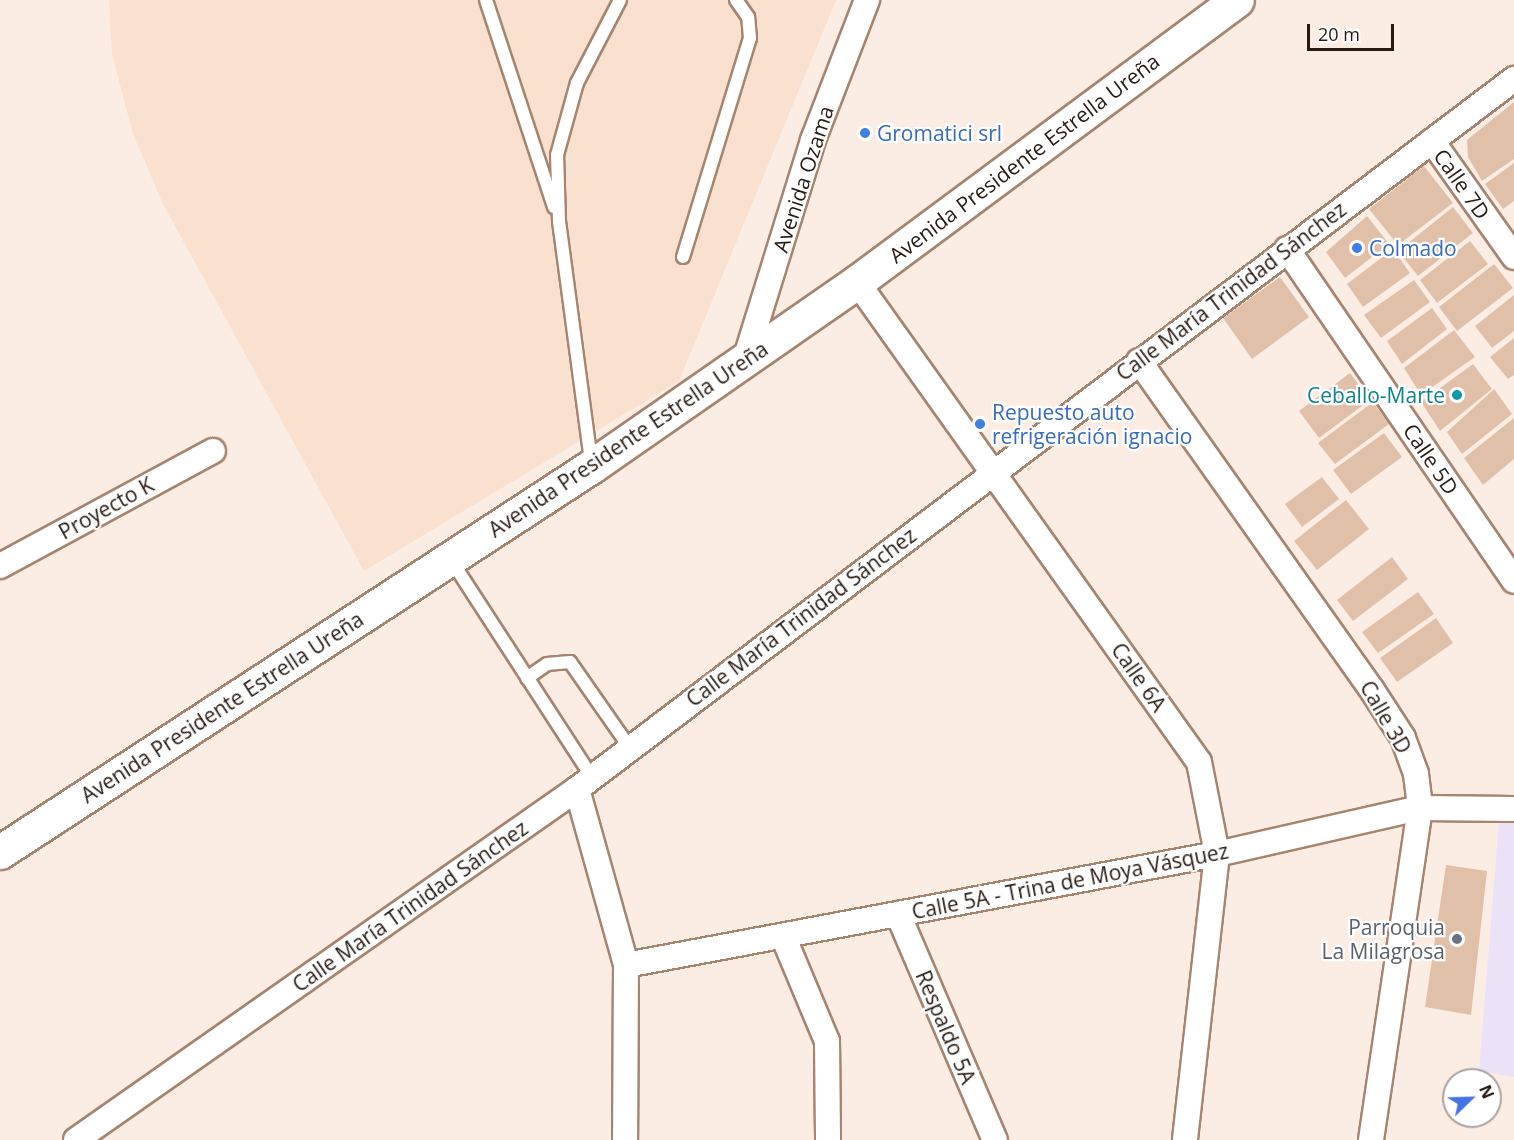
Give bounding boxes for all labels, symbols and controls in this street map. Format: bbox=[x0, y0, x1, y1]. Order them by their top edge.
scale bar bbox=[1310, 12, 1397, 50]
text: 20 m bbox=[1318, 22, 1360, 46]
street label: Avenida Presidente Estrella Ureña bbox=[884, 48, 1164, 268]
street label: Avenida Ozama bbox=[767, 103, 839, 255]
place label: Gromatici srl bbox=[877, 120, 1002, 146]
marker: Gromatici srl bbox=[858, 126, 872, 140]
street label: Calle 7D bbox=[1429, 144, 1495, 224]
street label: Calle María Trinidad Sánchez bbox=[1111, 196, 1351, 386]
place label: Colmado bbox=[1369, 235, 1457, 261]
marker: Colmado bbox=[1350, 241, 1364, 255]
street label: Avenida Presidente Estrella Ureña bbox=[483, 336, 773, 542]
place label: Ceballo-Marte bbox=[1307, 382, 1445, 408]
marker: Ceballo-Marte bbox=[1450, 388, 1464, 402]
place label: Repuesto auto refrigeración ignacio bbox=[992, 399, 1192, 449]
marker: Repuesto auto refrigeración ignacio bbox=[973, 417, 987, 431]
street label: Calle 5D bbox=[1398, 419, 1464, 499]
street label: Proyecto K bbox=[54, 472, 158, 544]
street label: Calle María Trinidad Sánchez bbox=[681, 522, 921, 712]
street label: Avenida Presidente Estrella Ureña bbox=[76, 606, 368, 808]
street label: Calle 6A bbox=[1106, 638, 1172, 716]
street label: Calle 3D bbox=[1355, 676, 1417, 758]
street label: Calle María Trinidad Sánchez bbox=[288, 815, 532, 997]
street label: Calle 5A - Trina de Moya Vásquez bbox=[910, 838, 1230, 924]
place label: Parroquia La Milagrosa bbox=[1321, 914, 1445, 964]
marker: Parroquia La Milagrosa bbox=[1450, 932, 1464, 946]
street label: Respaldo 5A bbox=[911, 966, 981, 1088]
north arrow bbox=[1442, 1068, 1502, 1128]
text: N bbox=[1474, 1081, 1499, 1102]

